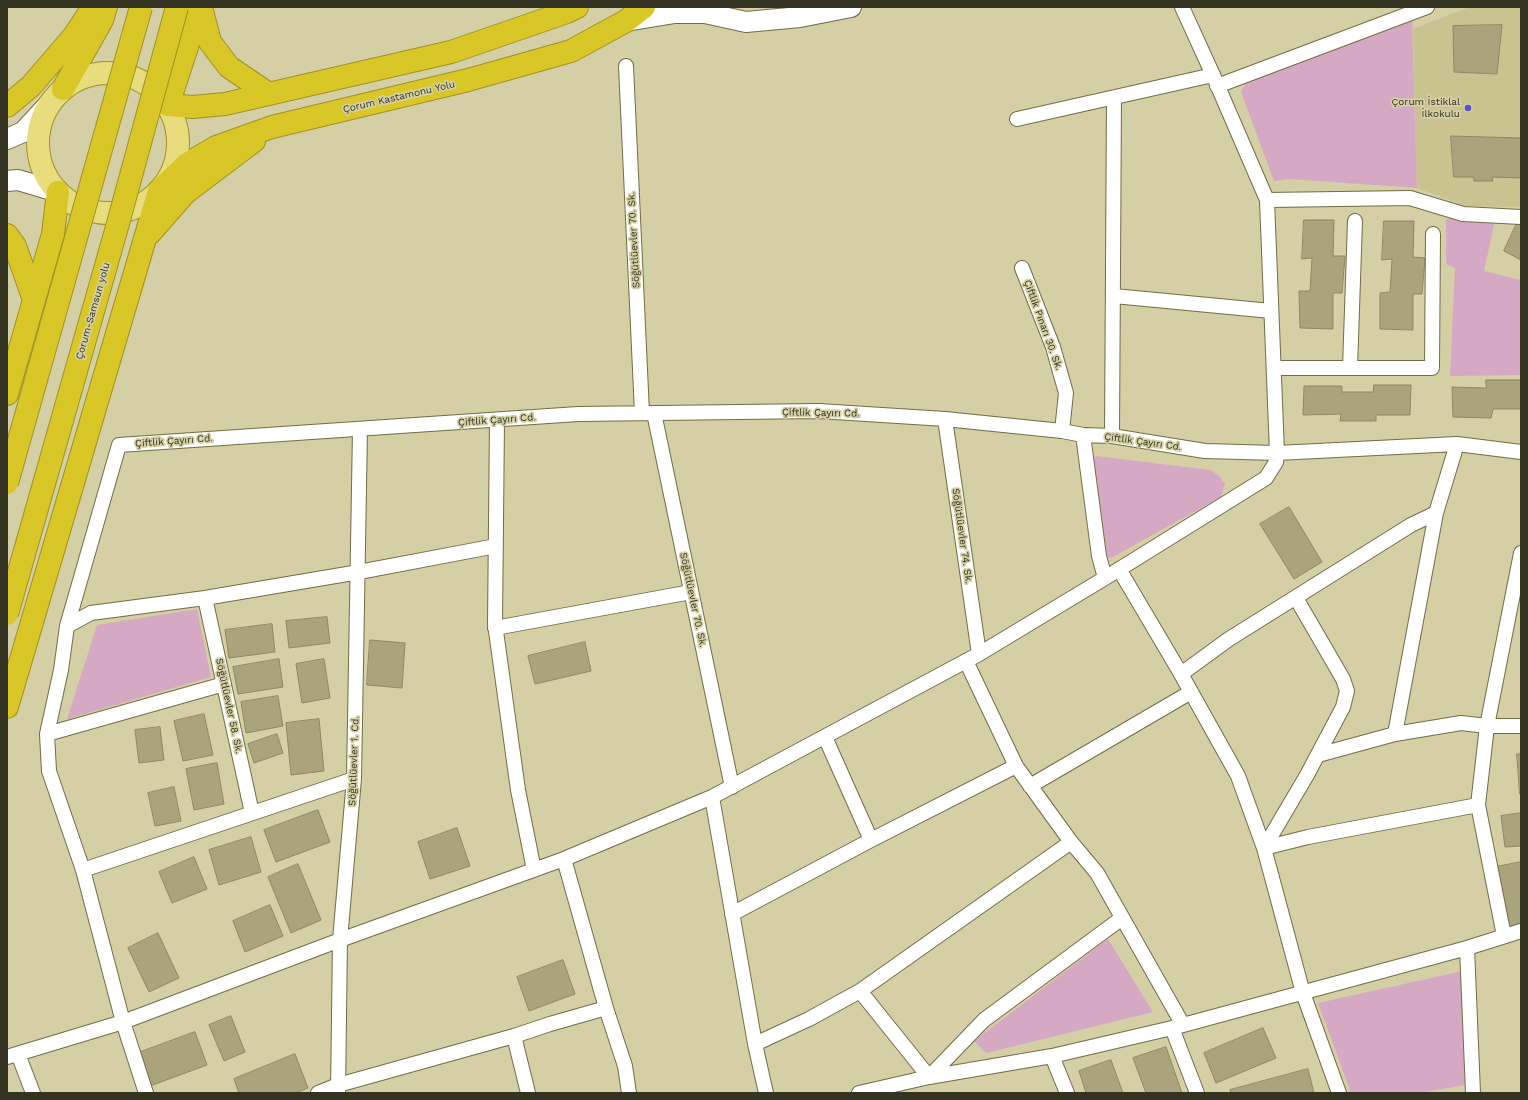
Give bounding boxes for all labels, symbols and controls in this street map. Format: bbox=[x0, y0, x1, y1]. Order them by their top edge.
street label: Çorum Kastamonu Yolu bbox=[342, 78, 456, 116]
place label: Çorum İstiklal İlkokulu bbox=[1392, 96, 1460, 120]
marker: Çorum İstiklal İlkokulu bbox=[1463, 103, 1473, 113]
street label: Söğütlüevler 70. Sk. bbox=[625, 191, 643, 289]
street label: Çorum-Samsun yolu bbox=[73, 261, 113, 361]
street label: Çiftlik Pınarı 30. Sk. bbox=[1021, 278, 1065, 372]
street label: Çiftlik Çayırı Cd. bbox=[782, 406, 860, 420]
street label: Çiftlik Çayırı Cd. bbox=[458, 411, 536, 429]
street label: Çiftlik Çayırı Cd. bbox=[1104, 431, 1182, 453]
street label: Çiftlik Çayırı Cd. bbox=[135, 432, 213, 450]
street label: Söğütlüevler 74. Sk. bbox=[949, 488, 975, 584]
street label: Söğütlüevler 70. Sk. bbox=[677, 551, 709, 649]
street label: Söğütlüevler 58. Sk. bbox=[213, 657, 245, 755]
street label: Söğütlüevler 1. Cd. bbox=[346, 716, 362, 806]

